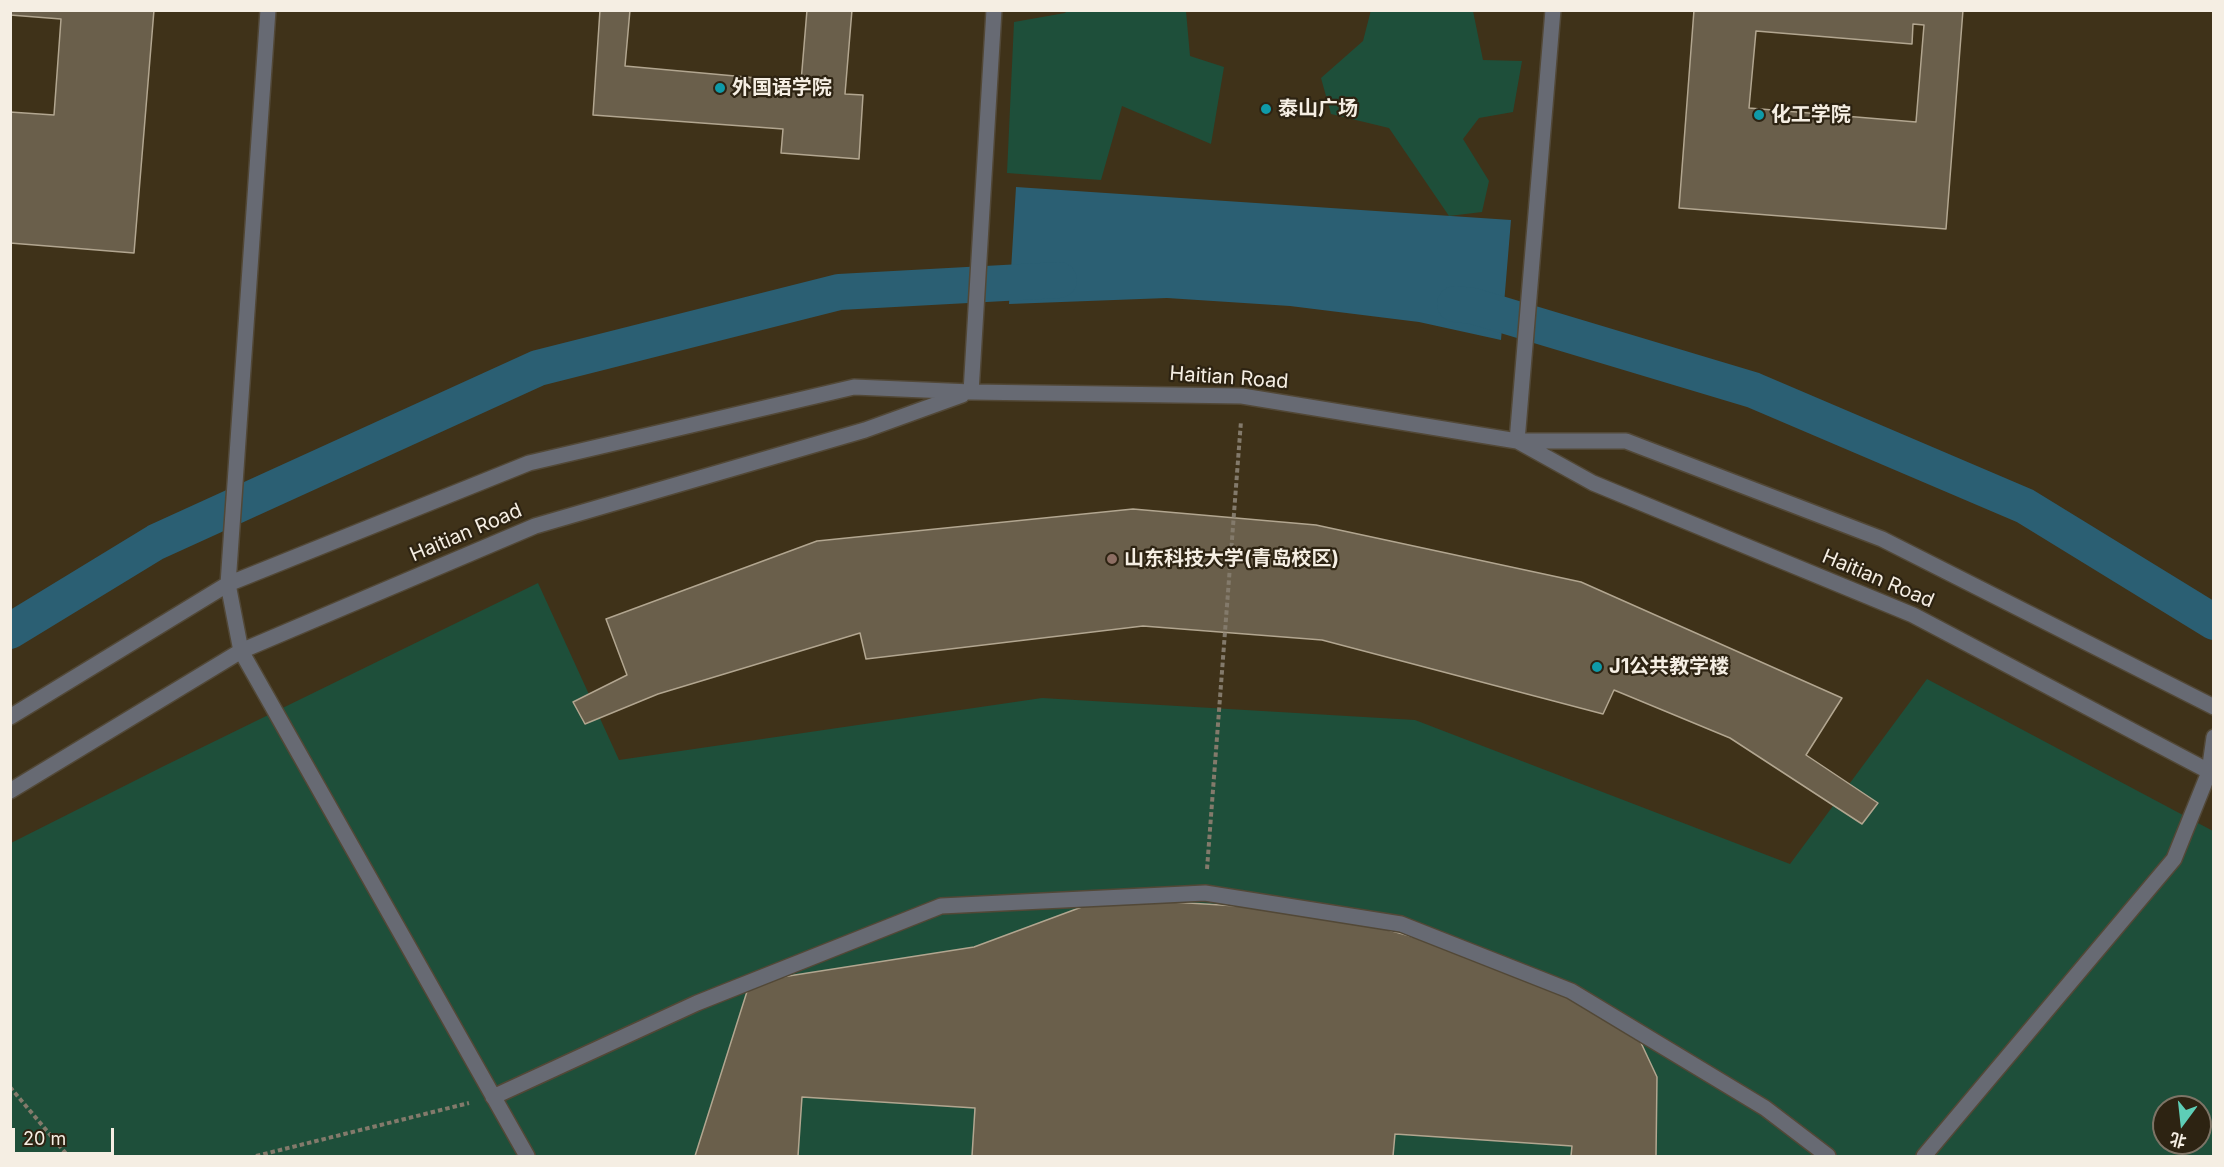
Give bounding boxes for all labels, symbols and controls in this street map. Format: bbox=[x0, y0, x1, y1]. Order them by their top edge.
place label: 外国语学院 bbox=[732, 76, 832, 100]
marker: 外国语学院 bbox=[713, 81, 727, 95]
place label: 泰山广场 bbox=[1278, 97, 1358, 121]
marker: 泰山广场 bbox=[1259, 102, 1273, 116]
place label: 化工学院 bbox=[1771, 103, 1851, 127]
marker: 化工学院 bbox=[1752, 108, 1766, 122]
street label: Haitian Road bbox=[1169, 362, 1289, 394]
street label: Haitian Road bbox=[406, 499, 526, 567]
street label: Haitian Road bbox=[1818, 545, 1938, 613]
place label: 山东科技大学(青岛校区) bbox=[1124, 547, 1339, 571]
marker: 山东科技大学(青岛校区) bbox=[1105, 552, 1119, 566]
place label: J1公共教学楼 bbox=[1609, 655, 1729, 679]
marker: J1公共教学楼 bbox=[1590, 660, 1604, 674]
north arrow bbox=[2152, 1095, 2212, 1155]
scale bar bbox=[15, 1116, 117, 1154]
text: 20 m bbox=[23, 1128, 66, 1149]
text: 北 bbox=[2168, 1129, 2188, 1152]

